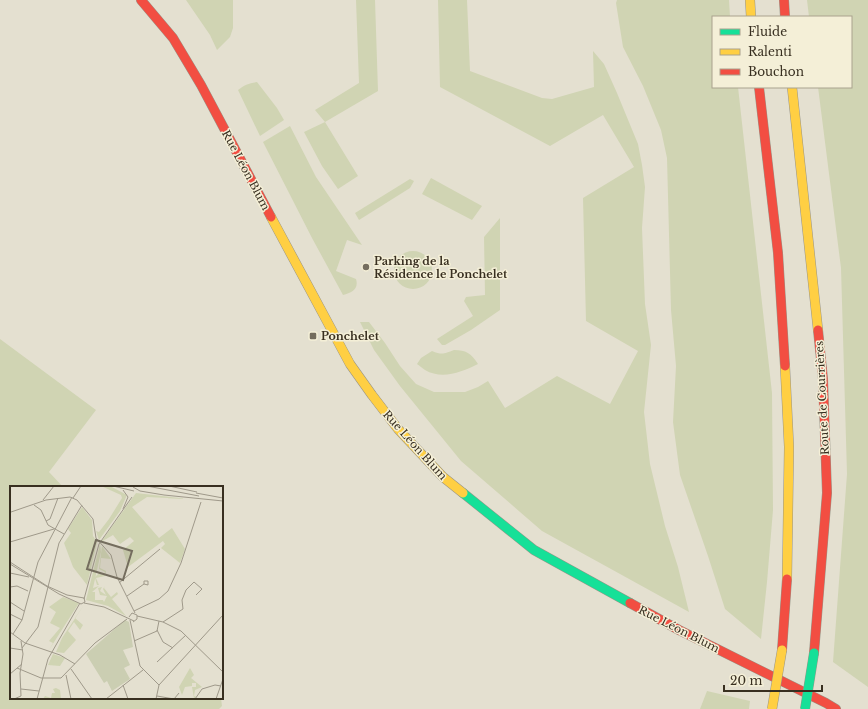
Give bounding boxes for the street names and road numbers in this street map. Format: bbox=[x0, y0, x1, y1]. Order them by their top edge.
street label: Rue Léon Blum bbox=[219, 127, 273, 213]
street label: Route de Courrières bbox=[812, 341, 832, 455]
street label: Rue Léon Blum bbox=[380, 407, 450, 483]
street label: Rue Léon Blum bbox=[636, 603, 722, 656]

